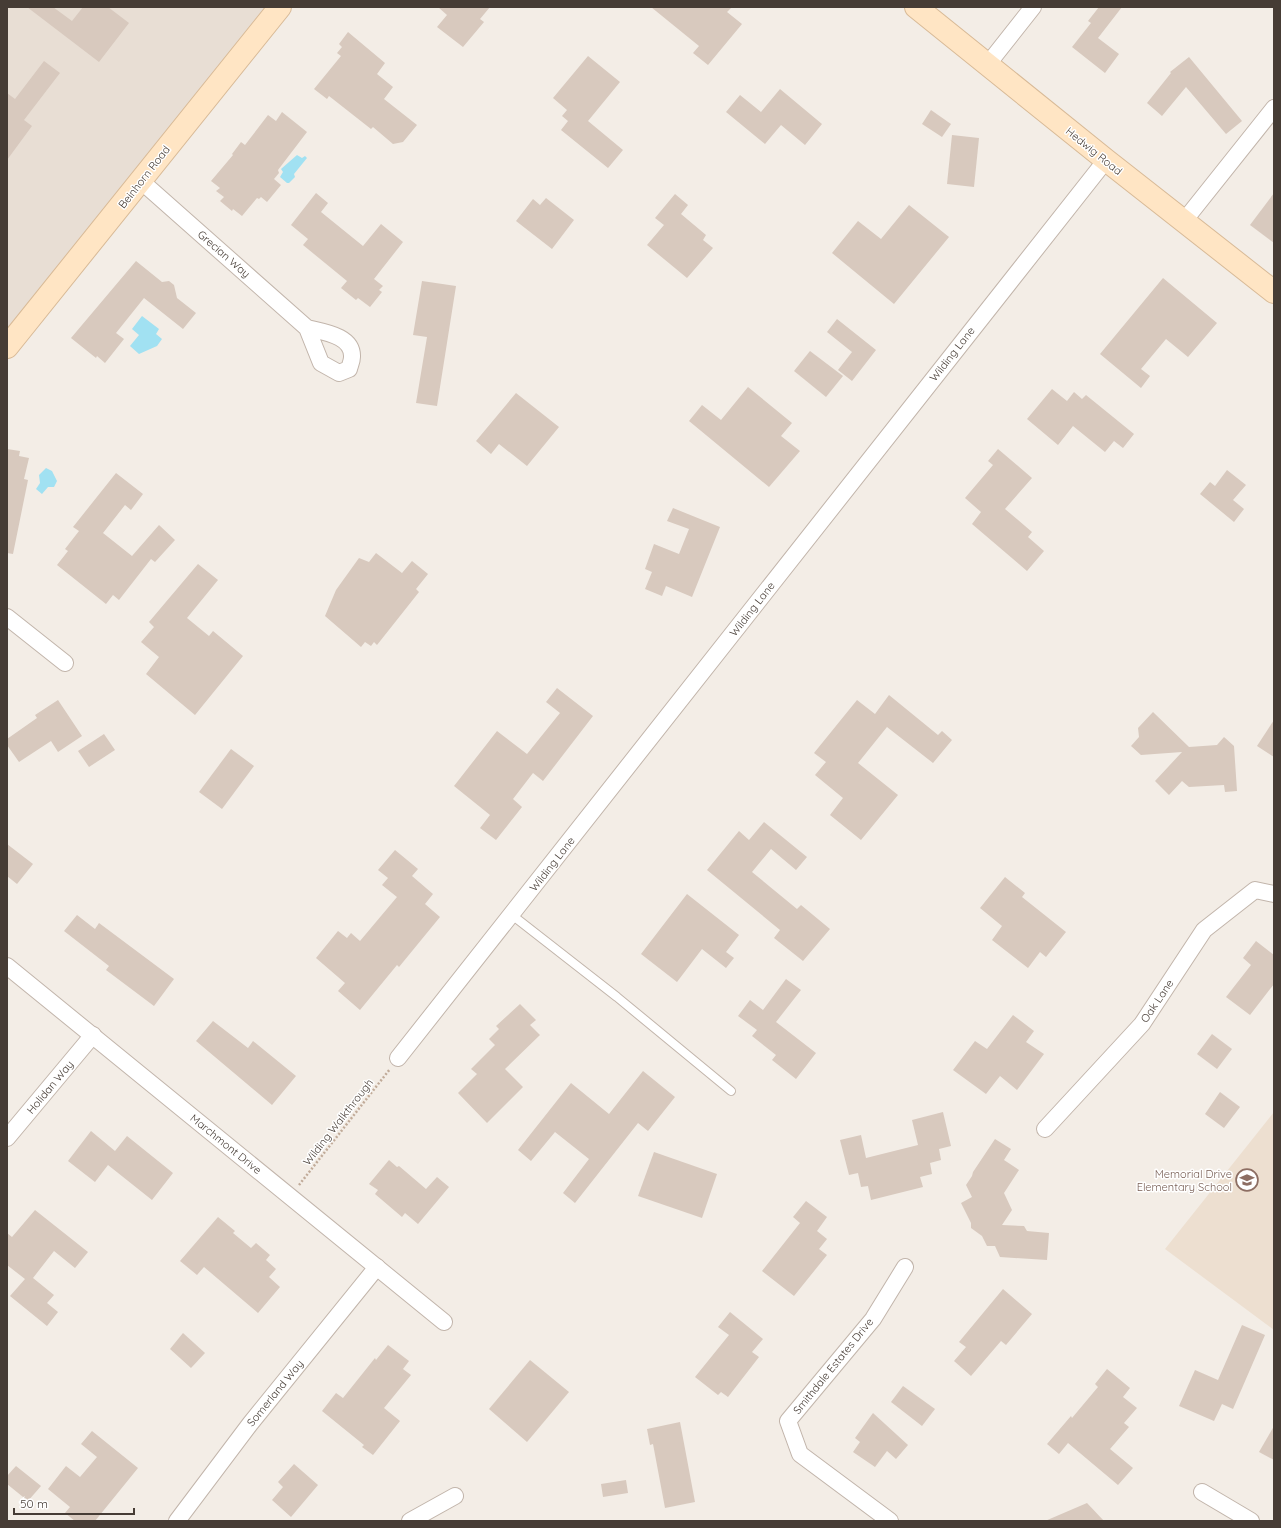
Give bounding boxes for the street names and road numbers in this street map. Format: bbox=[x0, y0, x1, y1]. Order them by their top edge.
street label: Hedwig Road bbox=[1063, 124, 1125, 178]
street label: Beinhorn Road bbox=[115, 143, 173, 211]
street label: Grecian Way bbox=[195, 227, 253, 281]
street label: Wilding Lane bbox=[926, 324, 978, 384]
street label: Wilding Lane bbox=[726, 579, 778, 639]
street label: Wilding Lane bbox=[526, 834, 578, 894]
street label: Oak Lane bbox=[1137, 977, 1177, 1025]
street label: Holidan Way bbox=[24, 1057, 76, 1117]
street label: Wilding Walkthrough bbox=[300, 1076, 376, 1168]
street label: Marchmont Drive bbox=[187, 1111, 265, 1177]
street label: Smithdale Estates Drive bbox=[790, 1315, 876, 1417]
street label: Somerland Way bbox=[244, 1357, 306, 1429]

